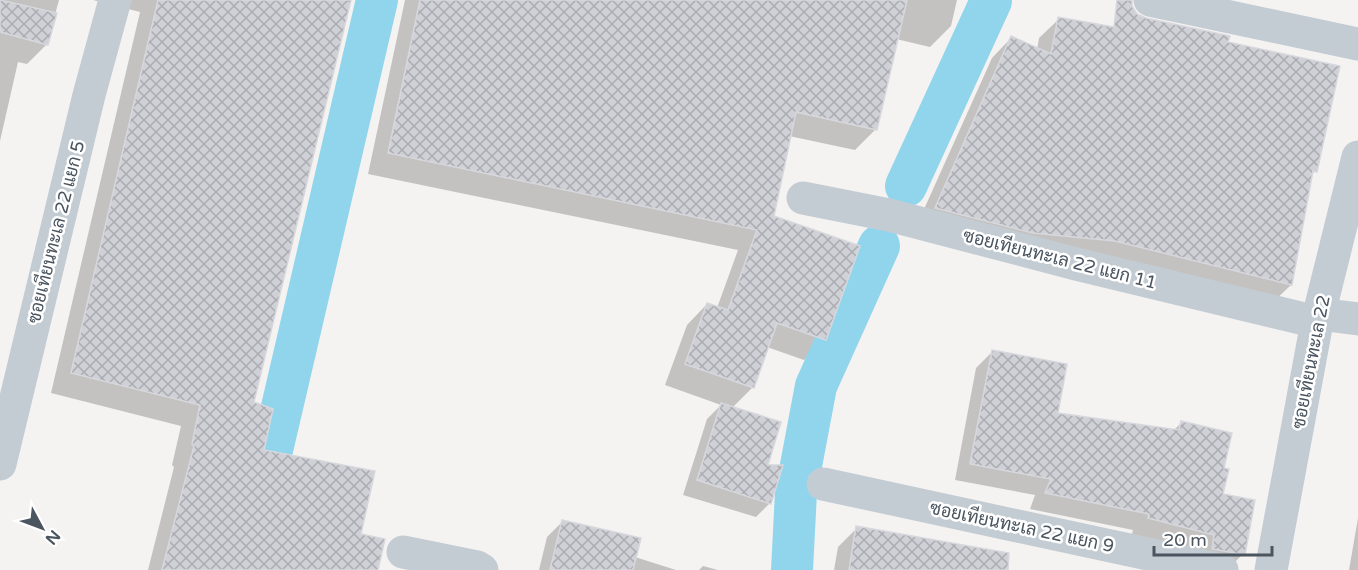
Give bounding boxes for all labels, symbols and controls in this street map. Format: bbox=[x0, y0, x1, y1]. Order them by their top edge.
street label: ซอยเทียนทะเล 22 แยก 5 bbox=[21, 138, 89, 326]
street label: ซอยเทียนทะเล 22 แยก 11 bbox=[961, 222, 1160, 294]
street label: ซอยเทียนทะเล 22 bbox=[1285, 293, 1335, 431]
street label: ซอยเทียนทะเล 22 แยก 9 bbox=[928, 495, 1116, 557]
north arrow bbox=[12, 498, 72, 558]
scale bar bbox=[1154, 519, 1272, 557]
text: N bbox=[41, 526, 64, 549]
text: 20 m bbox=[1163, 529, 1207, 551]

